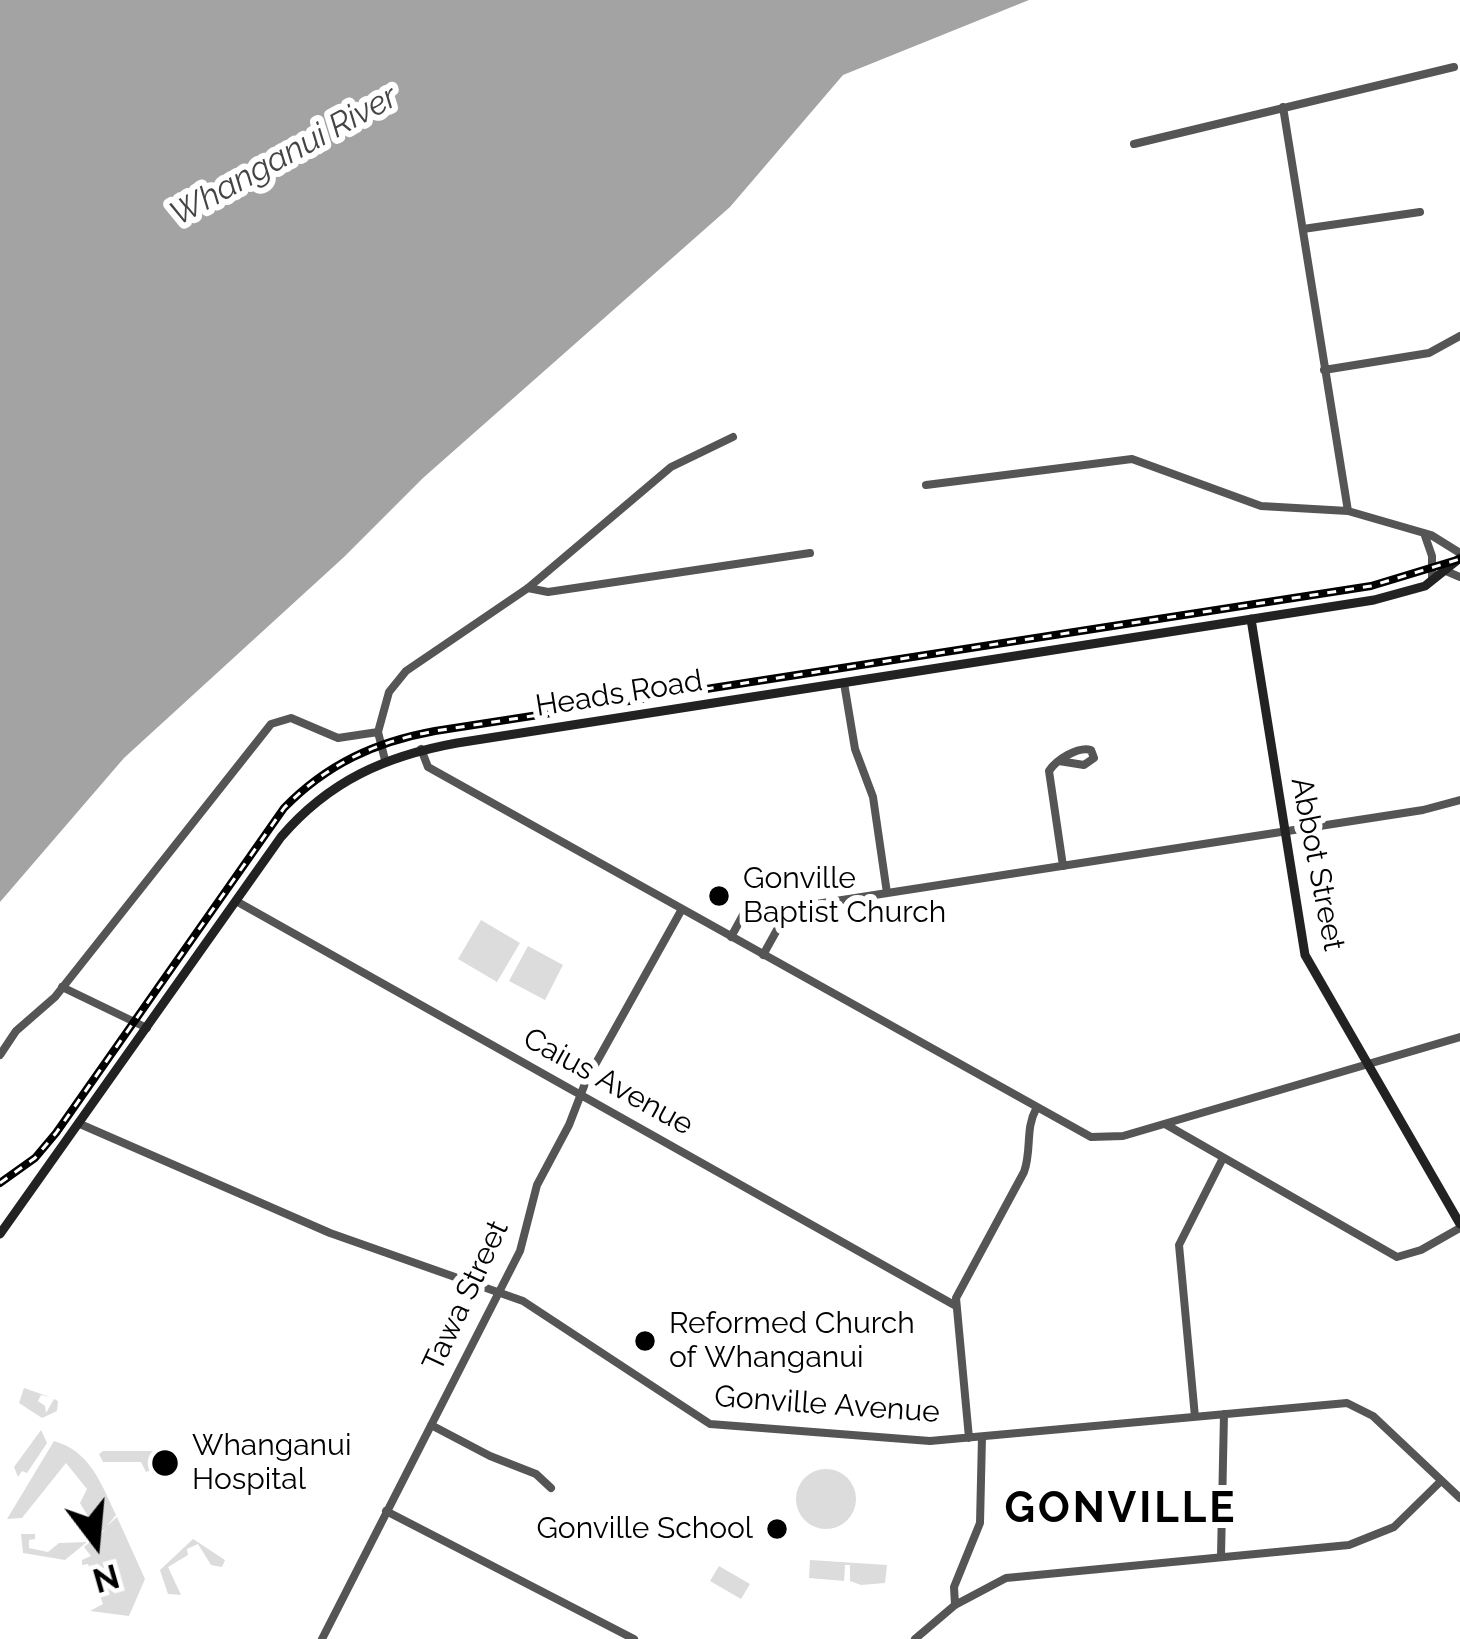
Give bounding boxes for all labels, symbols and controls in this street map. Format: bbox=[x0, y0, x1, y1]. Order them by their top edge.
water label: Whanganui River bbox=[163, 77, 405, 235]
street label: Heads Road bbox=[533, 663, 705, 725]
street label: Abbot Street bbox=[1283, 774, 1351, 954]
place label: Gonville Baptist Church bbox=[743, 861, 946, 932]
marker: Gonville Baptist Church bbox=[706, 883, 732, 909]
street label: Caius Avenue bbox=[517, 1021, 699, 1143]
street label: Tawa Street bbox=[415, 1215, 517, 1377]
place label: Reformed Church of Whanganui bbox=[669, 1306, 915, 1376]
marker: Reformed Church of Whanganui bbox=[632, 1328, 658, 1354]
street label: Gonville Avenue bbox=[713, 1379, 941, 1431]
place label: Whanganui Hospital bbox=[192, 1428, 351, 1498]
marker: Whanganui Hospital bbox=[149, 1447, 181, 1479]
north arrow bbox=[36, 1483, 156, 1603]
district label: GONVILLE bbox=[1005, 1484, 1237, 1534]
place label: Gonville School bbox=[536, 1511, 753, 1547]
marker: Gonville School bbox=[764, 1516, 790, 1542]
text: N bbox=[89, 1556, 124, 1600]

